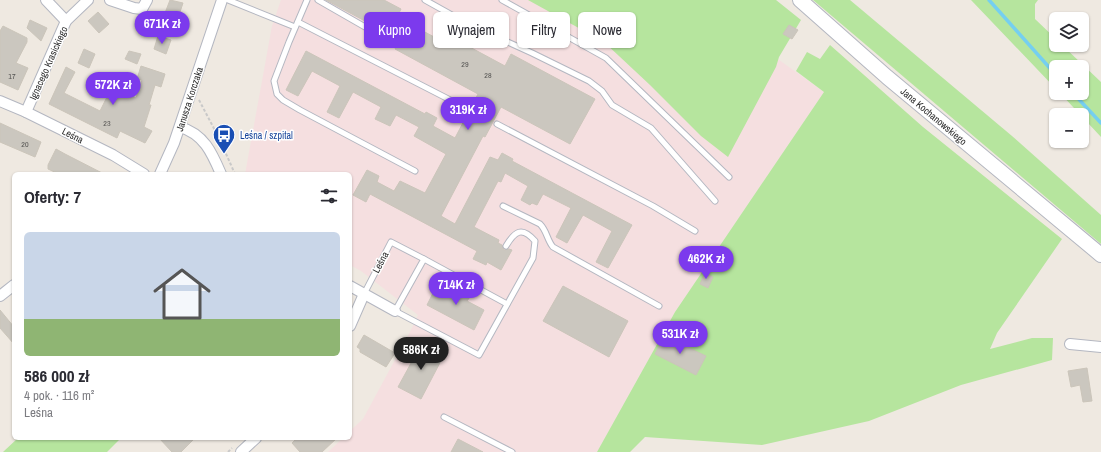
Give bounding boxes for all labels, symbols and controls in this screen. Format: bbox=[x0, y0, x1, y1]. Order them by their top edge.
pin: 671K zł bbox=[125, 11, 199, 45]
chip: Kupno bbox=[364, 12, 425, 48]
chip: Wynajem bbox=[433, 12, 509, 48]
chip: Filtry bbox=[517, 12, 570, 48]
chip: Nowe bbox=[578, 12, 636, 48]
map controls bbox=[1049, 12, 1089, 148]
button: layers bbox=[1049, 12, 1089, 52]
text: 671K zł bbox=[144, 15, 180, 32]
street label: Ignacego Krasickiego bbox=[26, 24, 71, 102]
house number: 29 bbox=[461, 59, 469, 69]
button: + bbox=[1049, 60, 1089, 100]
street label: Janusza Korczaka bbox=[173, 65, 206, 133]
house number: 28 bbox=[484, 70, 492, 80]
house number: 17 bbox=[8, 71, 16, 81]
pin: 572K zł bbox=[76, 72, 150, 106]
text: 572K zł bbox=[95, 76, 131, 93]
street label: Jana Kochanowskiego bbox=[898, 85, 970, 148]
pin: 319K zł bbox=[431, 97, 505, 131]
text: 319K zł bbox=[450, 101, 486, 118]
button: − bbox=[1049, 108, 1089, 148]
house number: 23 bbox=[103, 118, 111, 128]
bus stop icon: Leśna / szpital bbox=[211, 122, 237, 155]
street label: Leśna bbox=[60, 125, 86, 147]
place label: Leśna / szpital bbox=[240, 129, 293, 142]
house number: 20 bbox=[21, 139, 29, 149]
text: Oferty: 7 bbox=[24, 185, 81, 208]
icon: filters bbox=[318, 185, 340, 207]
pin: 462K zł bbox=[669, 246, 743, 280]
street label: Leśna bbox=[369, 249, 392, 275]
text: 462K zł bbox=[688, 250, 724, 267]
icon: home bbox=[146, 258, 218, 330]
pin: 714K zł bbox=[419, 272, 493, 306]
text: 714K zł bbox=[438, 276, 474, 293]
pin: 531K zł bbox=[643, 321, 717, 355]
text: 531K zł bbox=[662, 325, 698, 342]
pin: 586K zł bbox=[384, 337, 458, 371]
text: 586K zł bbox=[403, 341, 439, 358]
text: 586 000 zł bbox=[24, 364, 89, 387]
text: 4 pok. · 116 m² bbox=[24, 387, 94, 404]
text: Leśna bbox=[24, 404, 53, 421]

